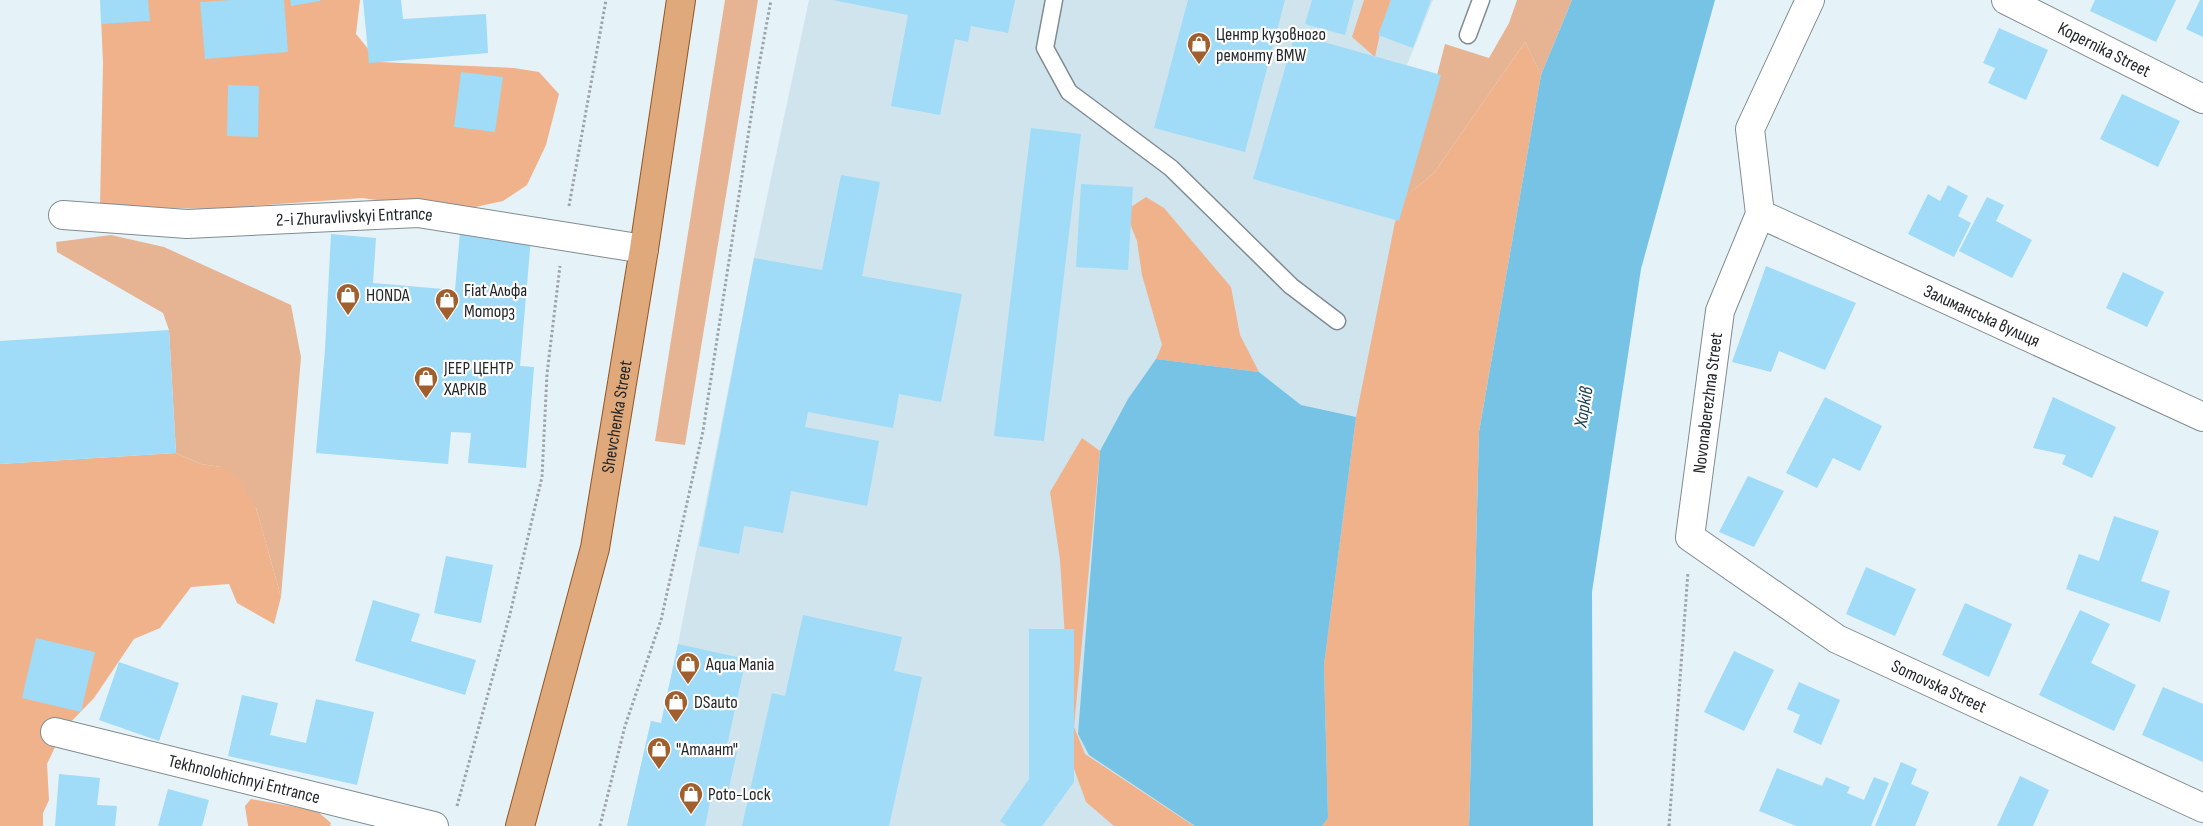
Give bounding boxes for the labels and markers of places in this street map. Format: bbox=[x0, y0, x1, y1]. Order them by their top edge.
place label: Центр кузовного ремонту BMW bbox=[1216, 24, 1326, 66]
shop icon: Центр кузовного ремонту BMW bbox=[1186, 31, 1212, 65]
place label: Fiat Альфа Моторз bbox=[464, 280, 527, 322]
shop icon: HONDA bbox=[335, 282, 361, 316]
place label: HONDA bbox=[366, 285, 410, 306]
shop icon: Fiat Альфа Моторз bbox=[434, 287, 460, 321]
place label: JEEP ЦЕНТР ХАРКІВ bbox=[443, 358, 514, 400]
shop icon: JEEP ЦЕНТР ХАРКІВ bbox=[413, 365, 439, 399]
shop icon: Aqua Mania bbox=[675, 651, 701, 685]
place label: Aqua Mania bbox=[705, 654, 774, 675]
shop icon: DSauto bbox=[663, 689, 689, 723]
place label: DSauto bbox=[694, 692, 738, 713]
shop icon: "Атлант" bbox=[646, 736, 672, 770]
place label: "Атлант" bbox=[676, 739, 738, 760]
shop icon: Poto-Lock bbox=[678, 781, 704, 815]
place label: Poto-Lock bbox=[708, 784, 771, 805]

